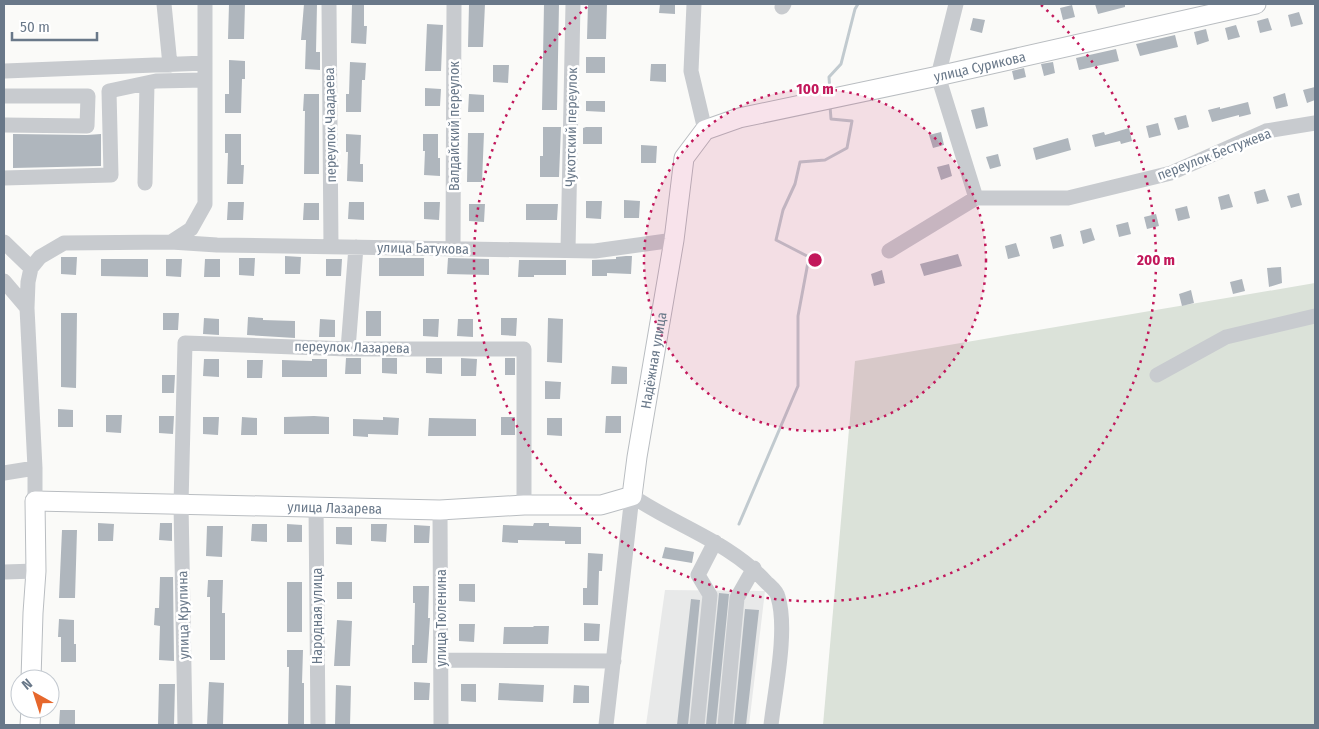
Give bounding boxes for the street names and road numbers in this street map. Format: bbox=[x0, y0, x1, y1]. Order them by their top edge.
street label: улица Сурикова bbox=[932, 48, 1028, 86]
street label: Валдайский переулок bbox=[446, 61, 463, 191]
street label: переулок Чаадаева bbox=[321, 67, 340, 183]
street label: Чукотский переулок bbox=[562, 67, 581, 187]
street label: переулок Бестужева bbox=[1155, 125, 1274, 184]
street label: улица Батукова bbox=[377, 239, 469, 258]
street label: Надёжная улица bbox=[637, 311, 671, 410]
street label: переулок Лазарева bbox=[294, 338, 410, 357]
street label: улица Лазарева bbox=[287, 499, 382, 518]
street label: Народная улица bbox=[309, 568, 326, 664]
street label: улица Тюленина bbox=[433, 569, 450, 667]
street label: улица Крупина bbox=[174, 570, 193, 660]

